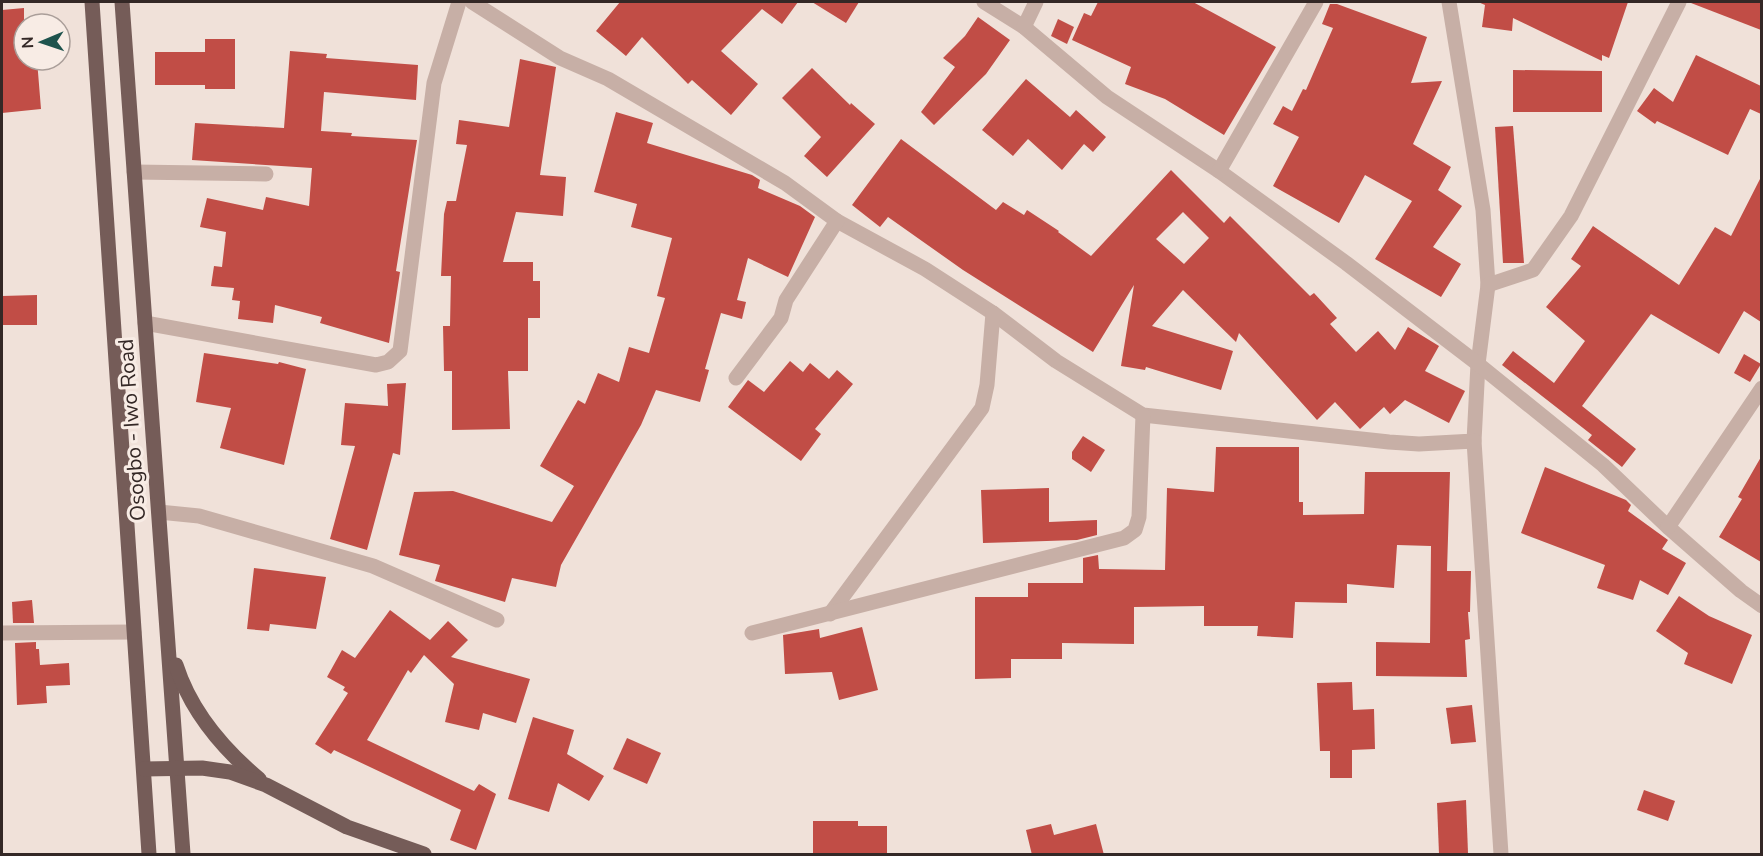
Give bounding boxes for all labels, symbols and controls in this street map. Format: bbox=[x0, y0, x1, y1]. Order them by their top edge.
north arrow bbox=[12, 12, 72, 72]
text: N bbox=[17, 36, 39, 49]
street label: Osogbo - Iwo Road bbox=[112, 338, 152, 522]

